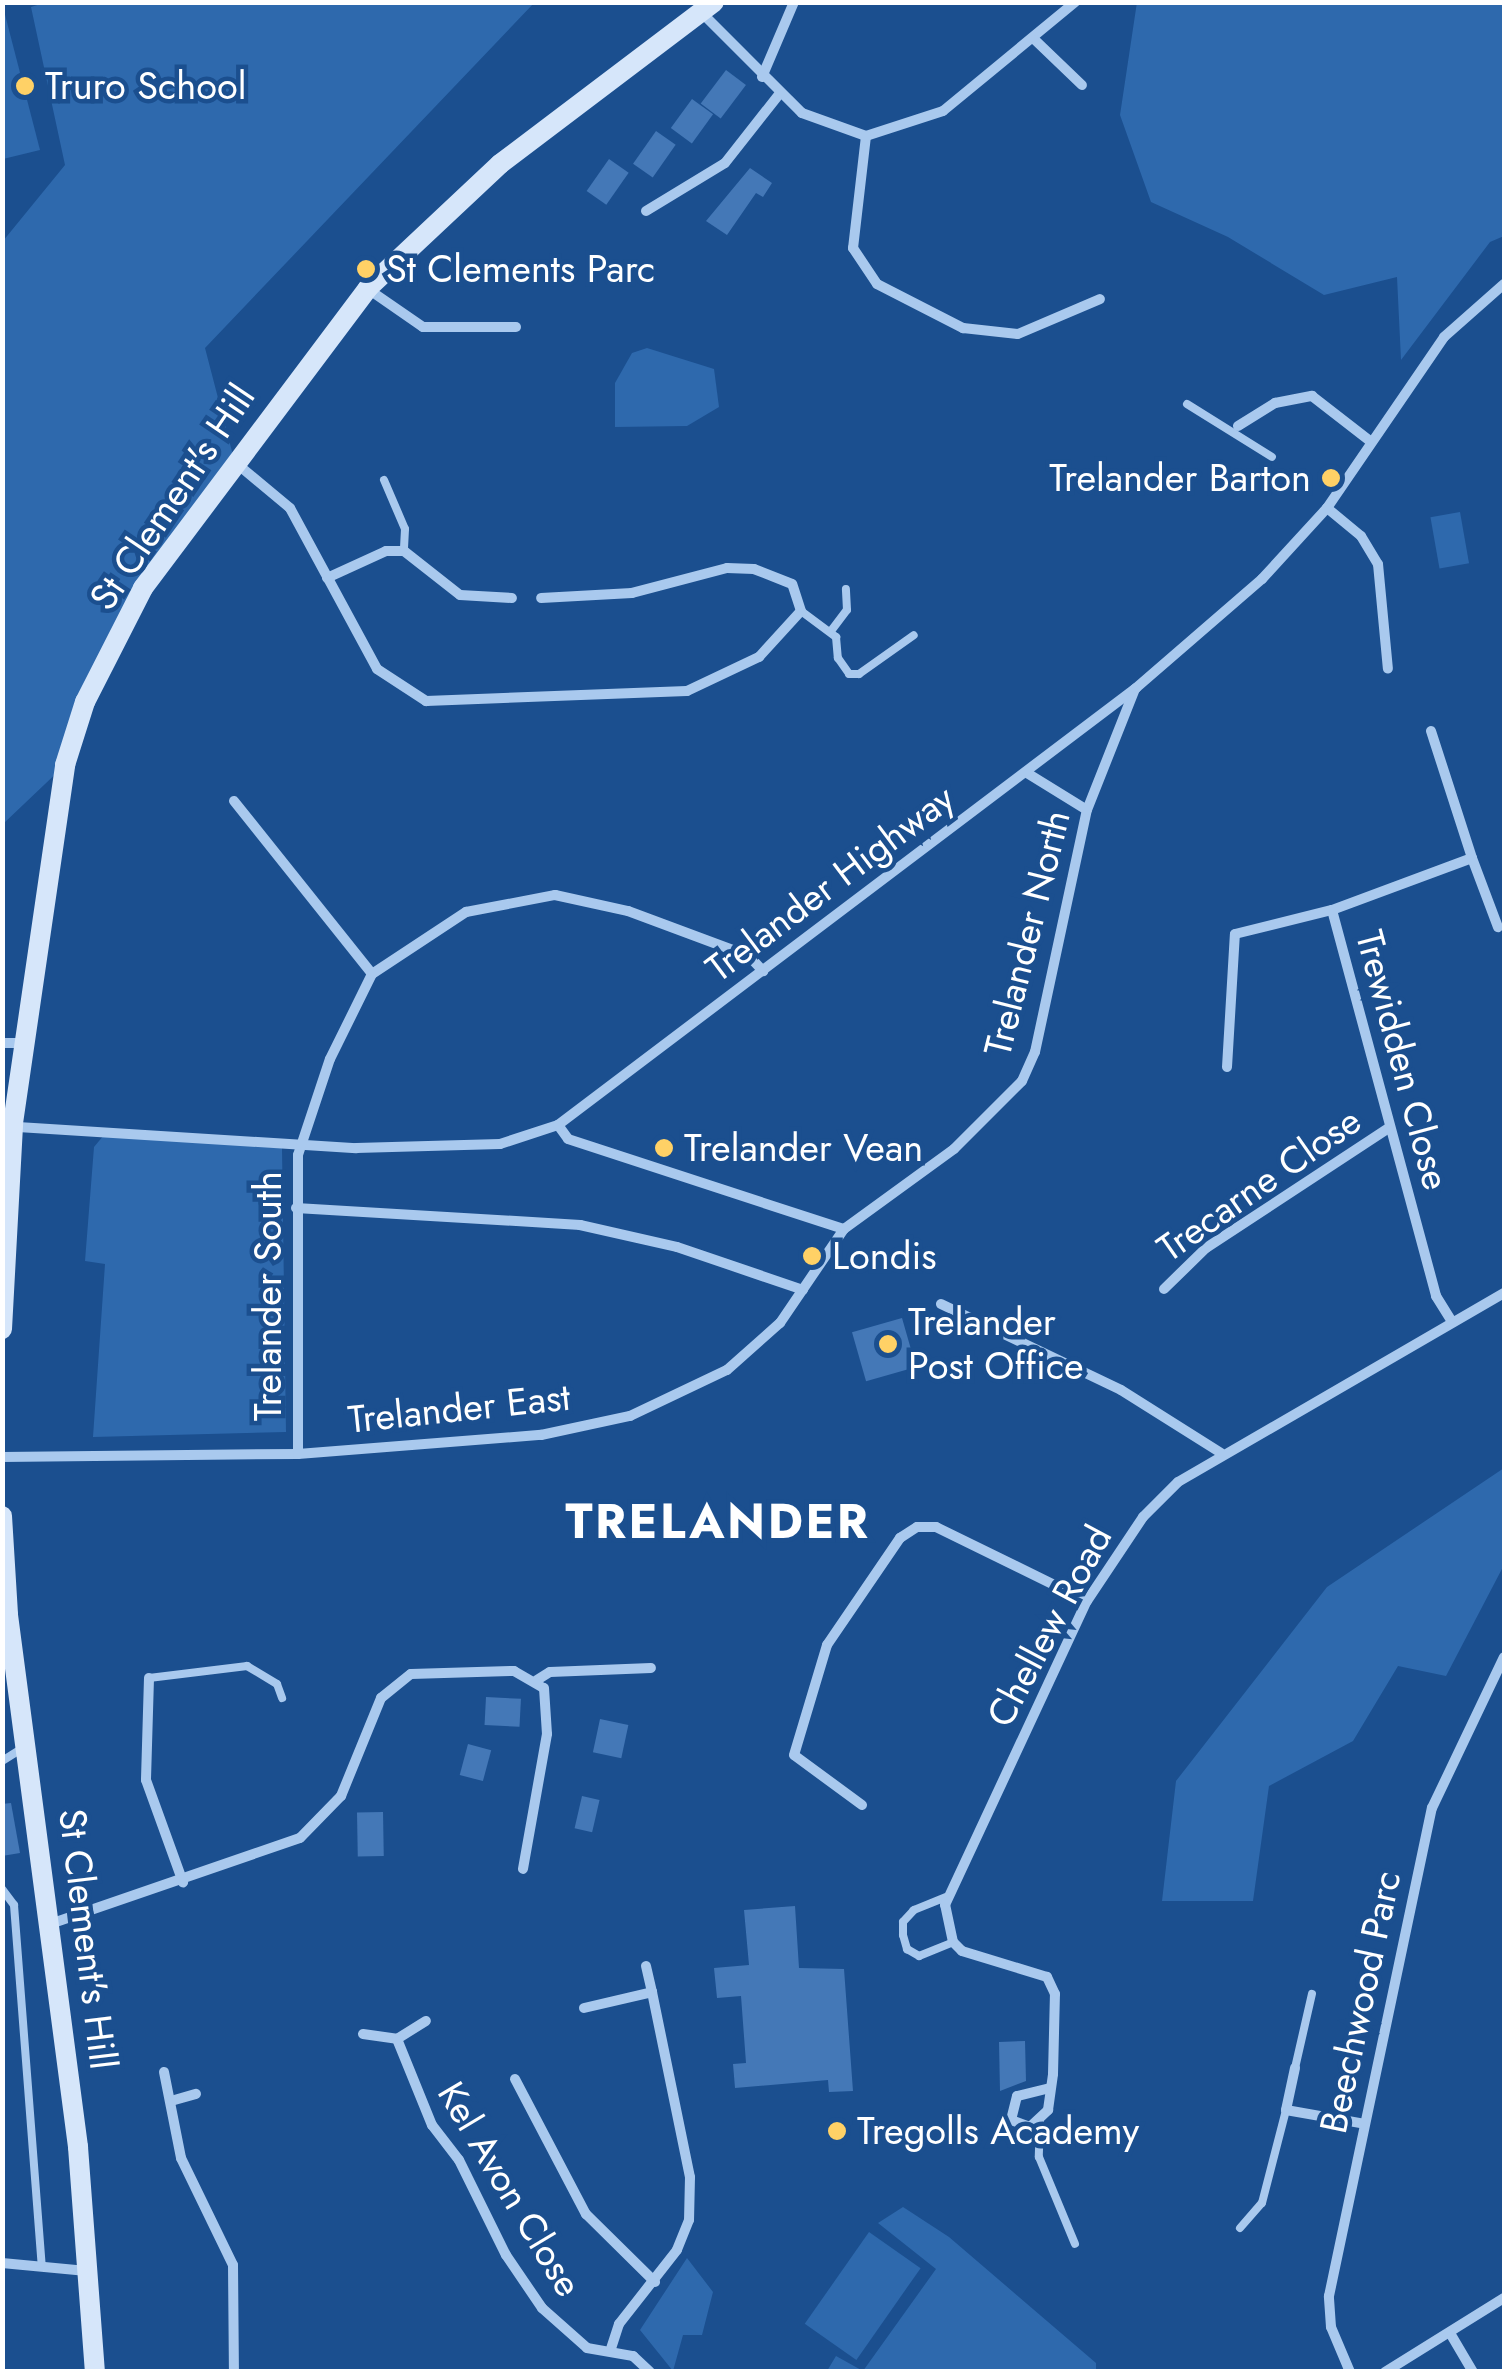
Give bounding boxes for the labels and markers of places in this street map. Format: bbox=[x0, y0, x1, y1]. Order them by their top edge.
place label: Truro School bbox=[45, 63, 246, 109]
marker: Truro School bbox=[14, 75, 36, 97]
place label: St Clements Parc bbox=[386, 246, 655, 292]
marker: St Clements Parc bbox=[355, 258, 377, 280]
place label: Trelander Barton bbox=[1049, 455, 1311, 501]
marker: Trelander Barton bbox=[1320, 467, 1342, 489]
place label: Trelander Vean bbox=[684, 1125, 923, 1171]
marker: Trelander Vean bbox=[653, 1137, 675, 1159]
place label: Londis bbox=[832, 1233, 937, 1279]
marker: Londis bbox=[801, 1245, 823, 1267]
place label: Trelander Post Office bbox=[908, 1299, 1084, 1388]
marker: Trelander Post Office bbox=[877, 1333, 899, 1355]
place label: Tregolls Academy bbox=[857, 2108, 1139, 2154]
marker: Tregolls Academy bbox=[826, 2120, 848, 2142]

